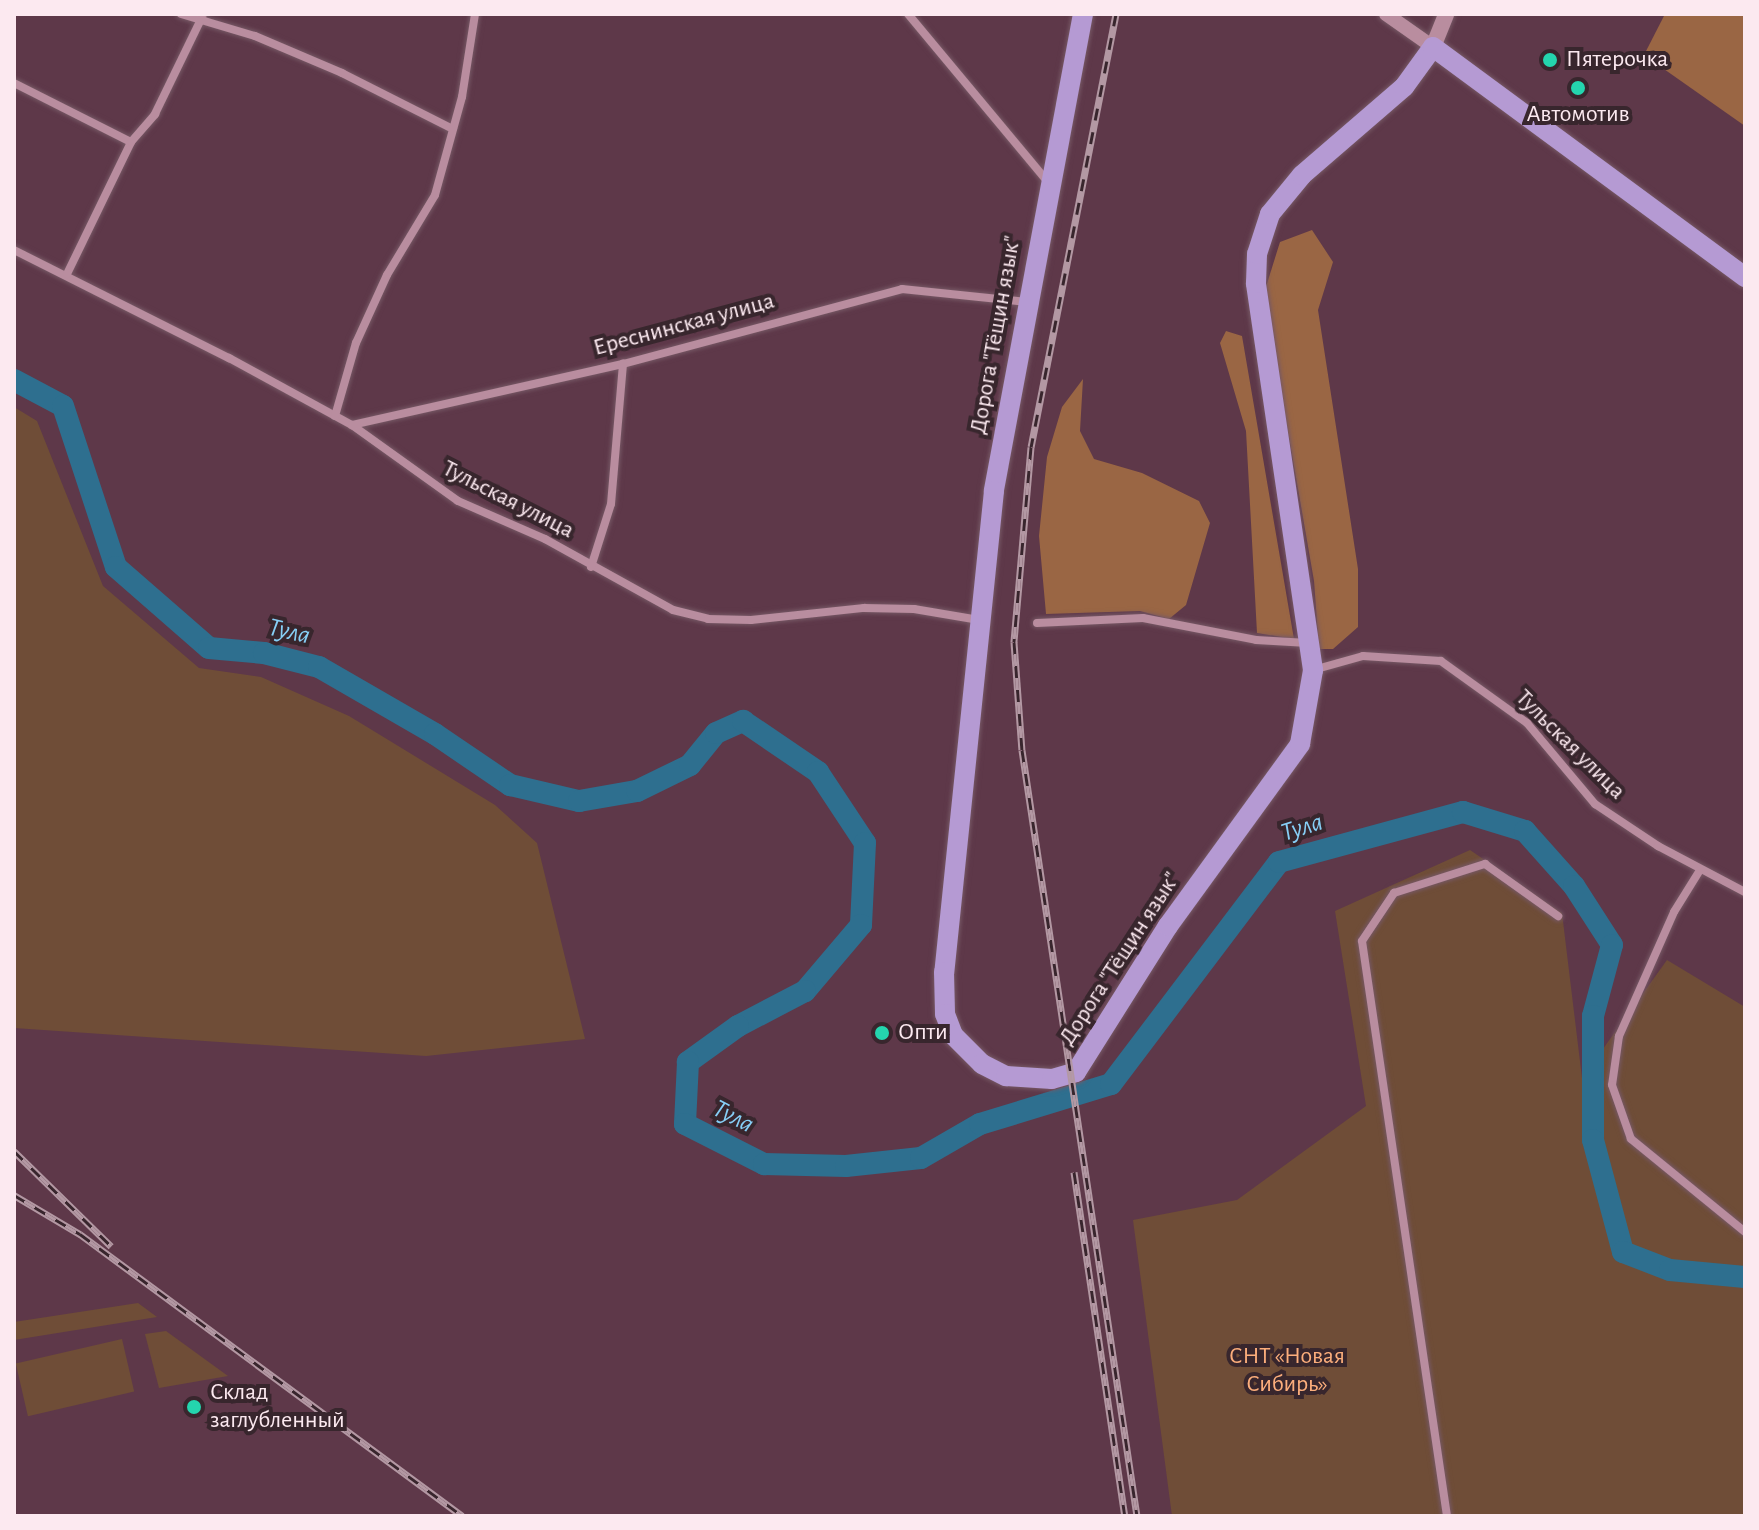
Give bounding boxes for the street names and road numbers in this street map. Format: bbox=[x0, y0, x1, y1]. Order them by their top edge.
street label: Дорога "Тёщин язык" bbox=[964, 234, 1028, 436]
street label: Ереснинская улица bbox=[590, 287, 778, 363]
street label: Тульская улица bbox=[437, 455, 579, 545]
street label: Тульская улица bbox=[1509, 684, 1631, 806]
street label: Дорога "Тёщин язык" bbox=[1053, 867, 1187, 1051]

